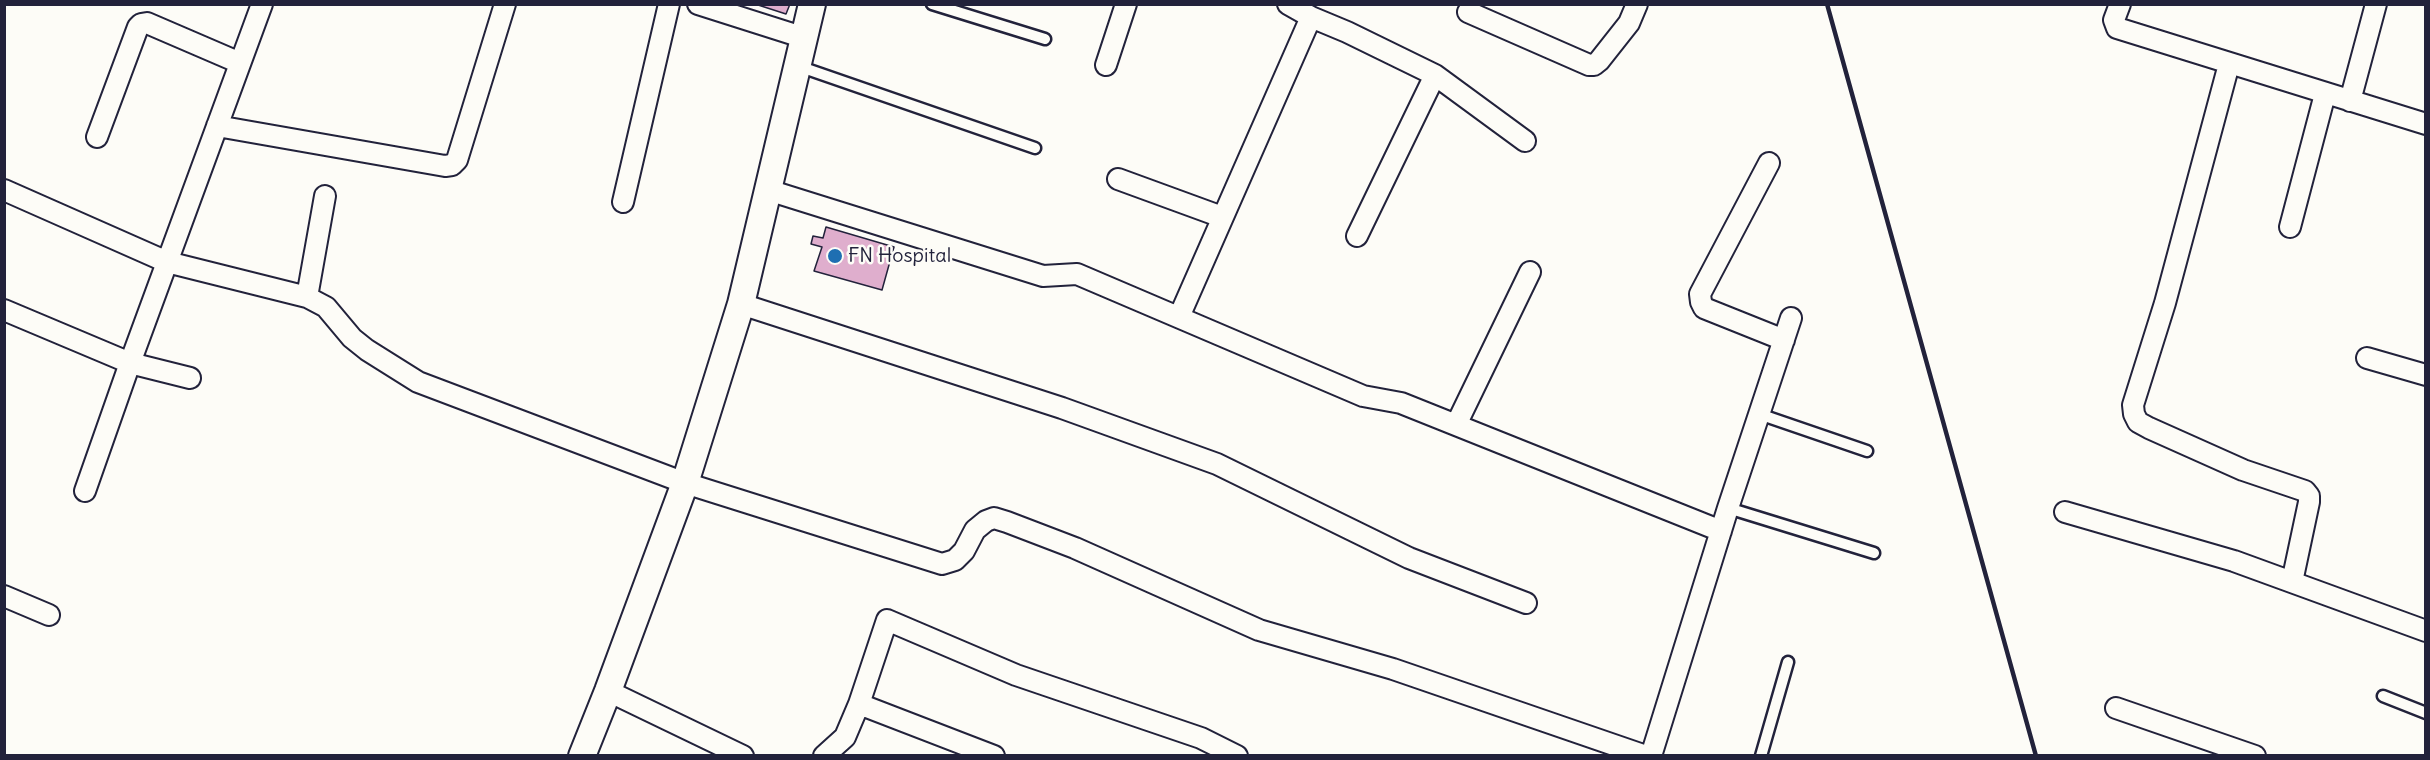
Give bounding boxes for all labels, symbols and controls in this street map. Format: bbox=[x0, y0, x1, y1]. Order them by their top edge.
place label: FN Hospital bbox=[848, 244, 951, 268]
marker: FN Hospital bbox=[826, 247, 844, 265]

